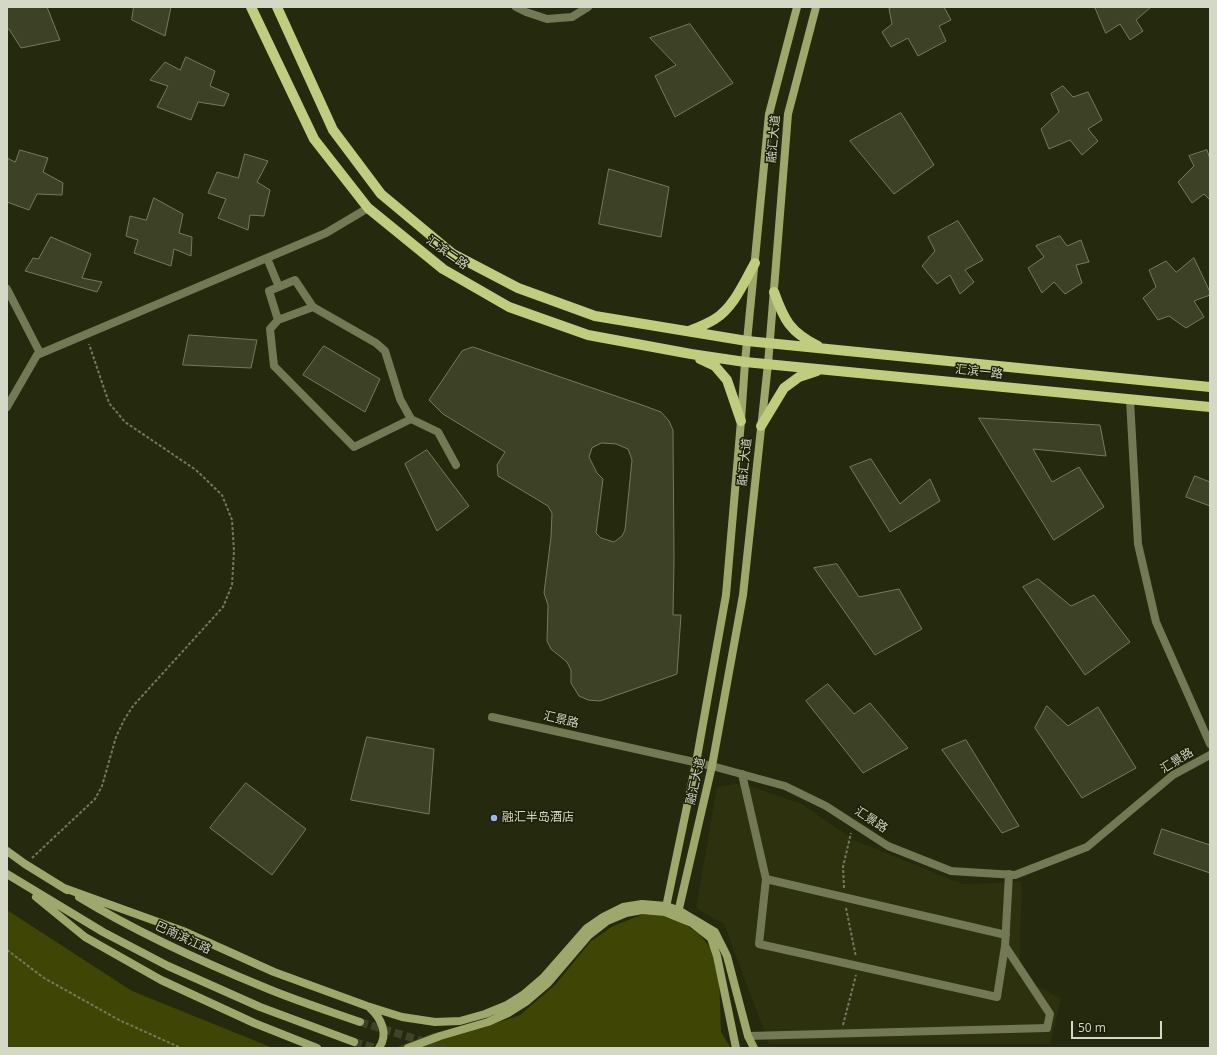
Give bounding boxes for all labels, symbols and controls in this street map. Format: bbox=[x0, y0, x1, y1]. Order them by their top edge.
street label: 融汇大道 bbox=[765, 114, 783, 164]
street label: 汇滨二路 bbox=[423, 233, 471, 273]
street label: 汇滨一路 bbox=[954, 362, 1004, 382]
street label: 融汇大道 bbox=[735, 437, 755, 487]
street label: 汇景路 bbox=[542, 709, 580, 731]
street label: 汇景路 bbox=[1158, 745, 1196, 777]
street label: 融汇大道 bbox=[684, 756, 708, 806]
street label: 汇景路 bbox=[852, 804, 890, 836]
place label: 融汇半岛酒店 bbox=[502, 811, 574, 825]
marker: 融汇半岛酒店 bbox=[489, 813, 499, 823]
street label: 巴南滨江路 bbox=[153, 919, 213, 957]
scale bar bbox=[1073, 1013, 1164, 1039]
text: 50 m bbox=[1078, 1019, 1106, 1036]

